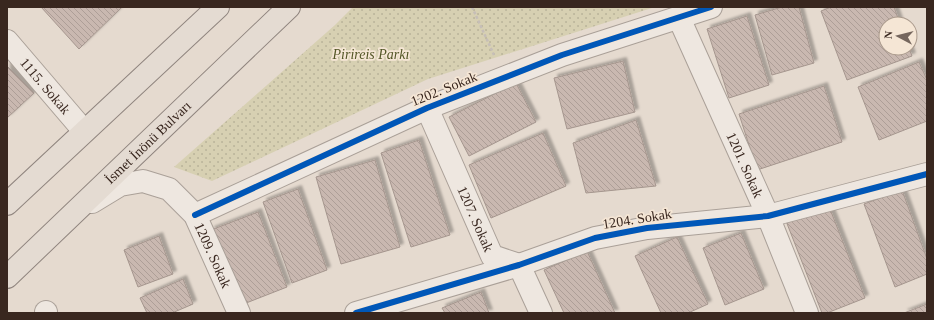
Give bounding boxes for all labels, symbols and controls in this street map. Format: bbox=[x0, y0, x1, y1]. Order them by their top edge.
north arrow bbox=[878, 16, 918, 56]
text: N bbox=[882, 30, 895, 39]
park label: Pirireis Parkı bbox=[332, 47, 410, 62]
street label: 1115. Sokak bbox=[17, 55, 73, 117]
street label: 1202. Sokak bbox=[409, 69, 479, 109]
street label: İsmet İnönü Bulvarı bbox=[102, 98, 194, 187]
street label: 1201. Sokak bbox=[724, 130, 766, 200]
street label: 1207. Sokak bbox=[455, 184, 497, 254]
street label: 1204. Sokak bbox=[601, 206, 673, 232]
street label: 1209. Sokak bbox=[192, 220, 234, 290]

